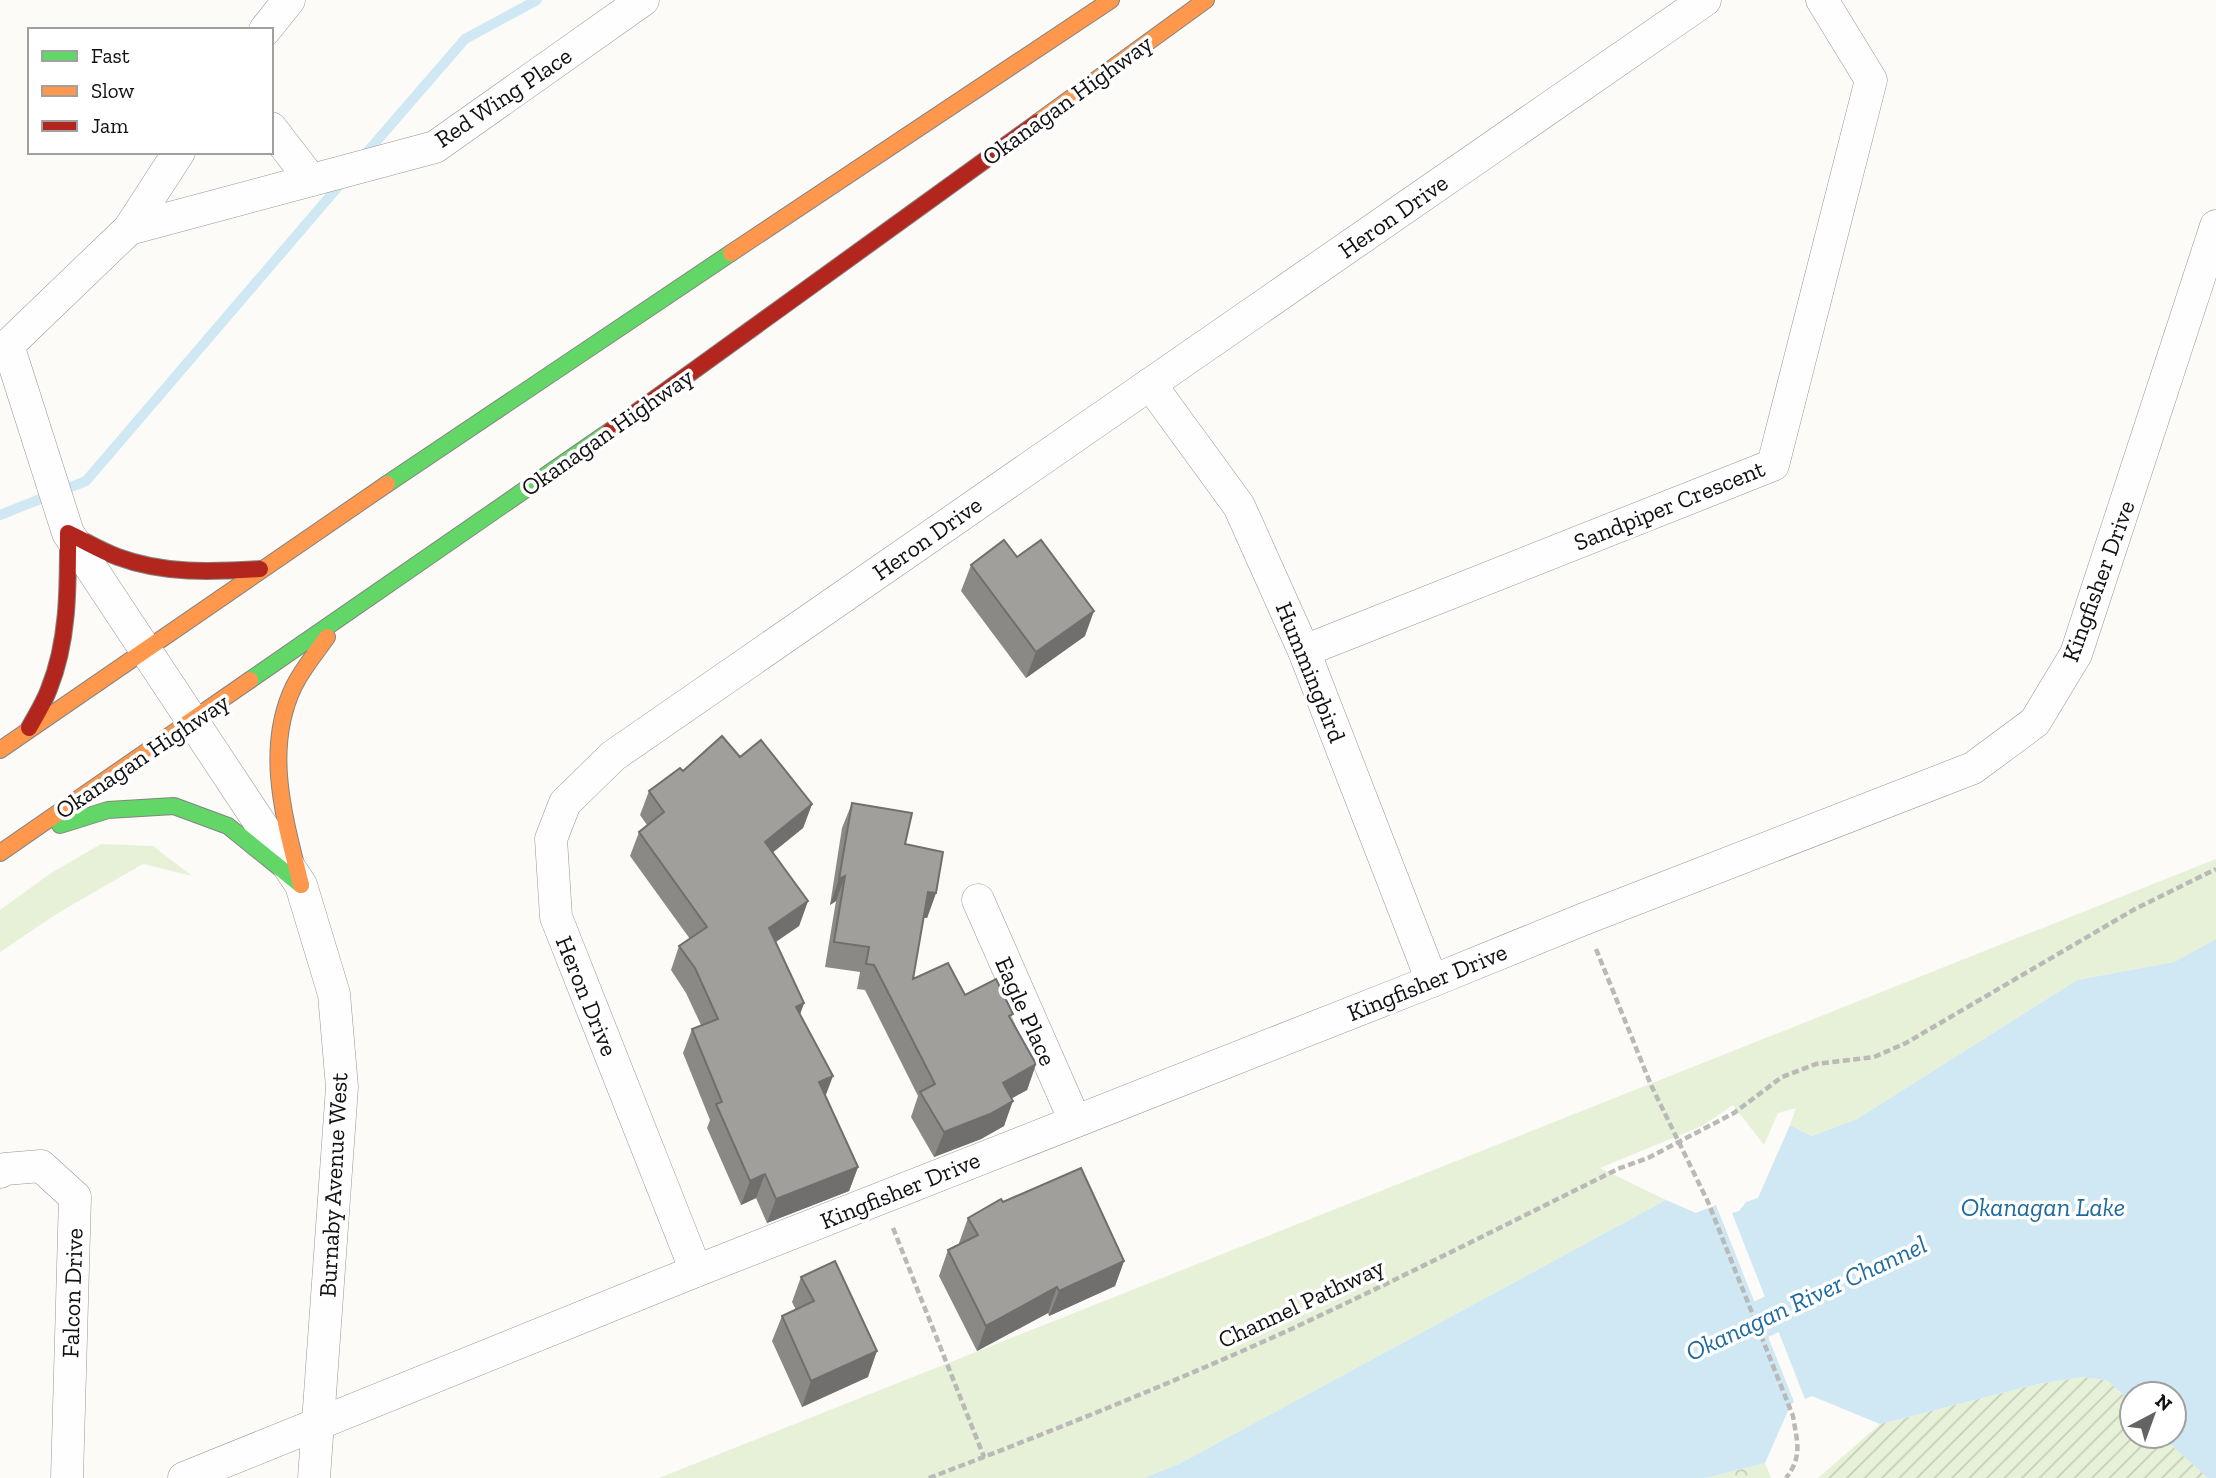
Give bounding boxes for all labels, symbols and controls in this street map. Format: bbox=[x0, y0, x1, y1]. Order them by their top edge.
legend bbox=[28, 28, 273, 154]
street label: Okanagan Highway bbox=[976, 28, 1158, 171]
street label: Red Wing Place bbox=[429, 41, 577, 153]
text: Fast bbox=[91, 43, 130, 68]
text: Slow bbox=[91, 78, 134, 103]
text: Jam bbox=[91, 113, 128, 138]
street label: Heron Drive bbox=[1333, 168, 1453, 264]
street label: Okanagan Highway bbox=[515, 361, 699, 502]
street label: Sandpiper Crescent bbox=[1569, 453, 1769, 557]
street label: Heron Drive bbox=[867, 490, 987, 586]
street label: Kingfisher Drive bbox=[2055, 496, 2141, 666]
street label: Hummingbird bbox=[1270, 598, 1352, 746]
street label: Okanagan Highway bbox=[50, 687, 235, 825]
street label: Heron Drive bbox=[550, 932, 624, 1060]
street label: Kingfisher Drive bbox=[1343, 937, 1511, 1027]
street label: Eagle Place bbox=[989, 952, 1063, 1070]
street label: Burnaby Avenue West bbox=[313, 1072, 353, 1298]
street label: Kingfisher Drive bbox=[816, 1145, 984, 1235]
water label: Okanagan Lake bbox=[1961, 1191, 2125, 1223]
street label: Falcon Drive bbox=[55, 1227, 89, 1359]
water label: Okanagan River Channel bbox=[1680, 1228, 1932, 1368]
street label: Channel Pathway bbox=[1213, 1252, 1389, 1354]
north arrow bbox=[2118, 1380, 2188, 1450]
text: N bbox=[2151, 1389, 2177, 1416]

